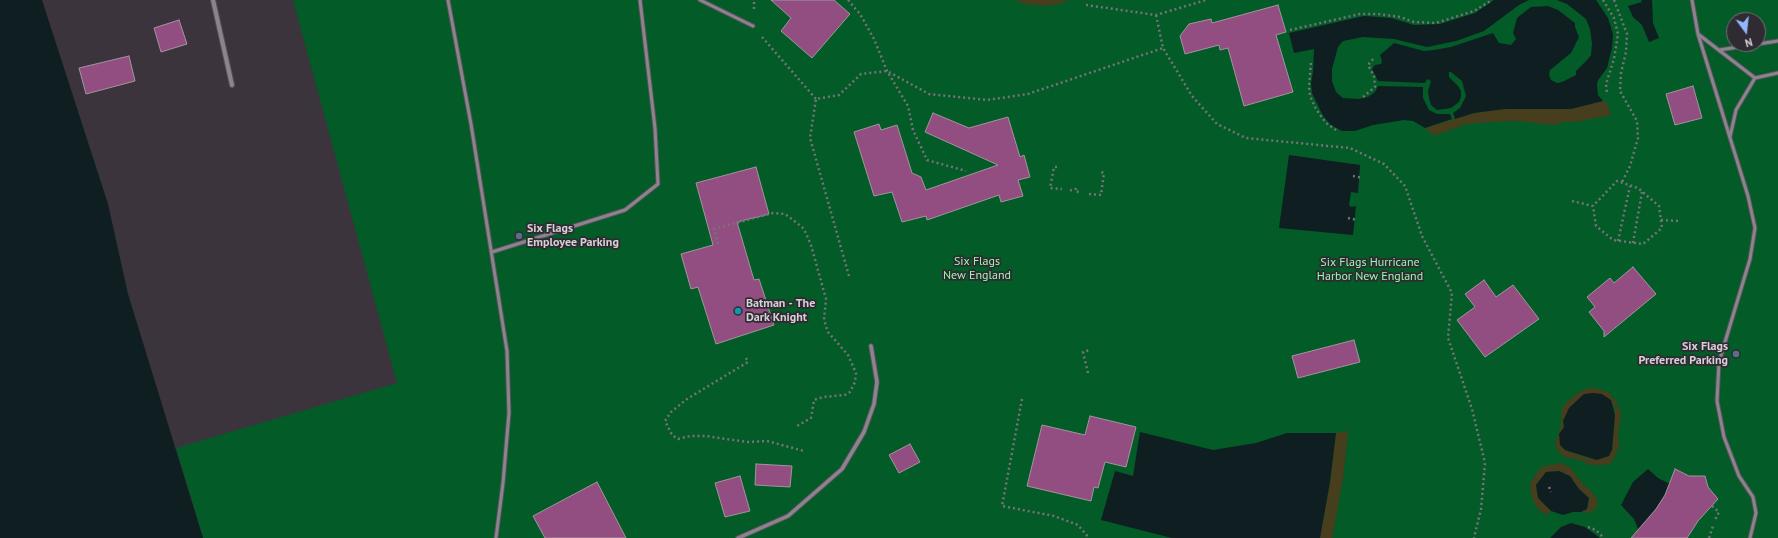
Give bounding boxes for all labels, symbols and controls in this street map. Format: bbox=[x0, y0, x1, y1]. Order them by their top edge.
north arrow bbox=[1726, 12, 1766, 52]
text: N bbox=[1744, 35, 1754, 50]
place label: Six Flags Employee Parking bbox=[527, 222, 619, 250]
marker: Six Flags Employee Parking bbox=[514, 231, 524, 241]
park label: Six Flags New England bbox=[943, 255, 1011, 283]
park label: Six Flags Hurricane Harbor New England bbox=[1317, 256, 1423, 284]
place label: Batman - The Dark Knight bbox=[746, 297, 815, 325]
marker: Batman - The Dark Knight bbox=[733, 306, 743, 316]
place label: Six Flags Preferred Parking bbox=[1638, 340, 1728, 368]
marker: Six Flags Preferred Parking bbox=[1731, 349, 1741, 359]

